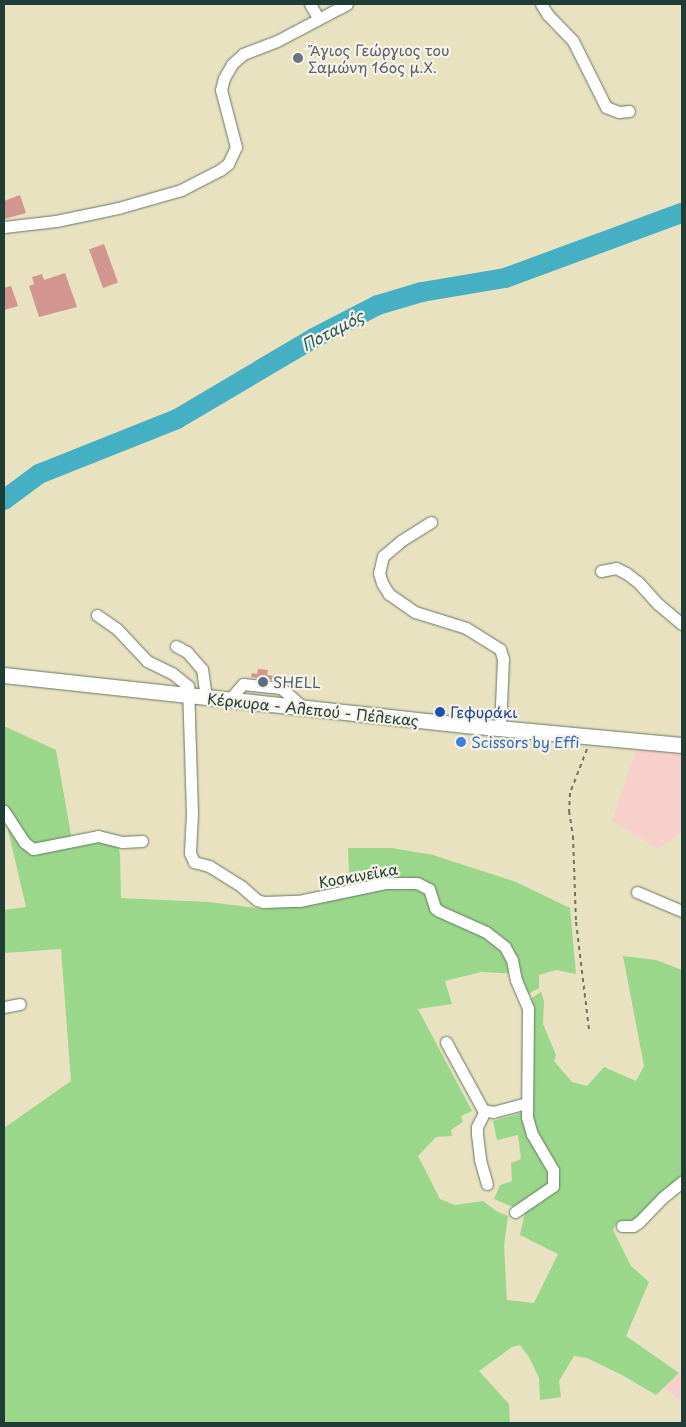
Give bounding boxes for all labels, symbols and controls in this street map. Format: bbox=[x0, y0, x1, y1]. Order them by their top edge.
place label: Ἄγιος Γεώργιος του Σαμώνη 16ος μ.Χ. bbox=[308, 40, 450, 75]
marker: Ἄγιος Γεώργιος του Σαμώνη 16ος μ.Χ. bbox=[292, 52, 304, 64]
water label: Ποταμός bbox=[298, 306, 366, 354]
place label: SHELL bbox=[273, 673, 321, 691]
marker: SHELL bbox=[257, 676, 269, 688]
street label: Κέρκυρα - Αλεπού - Πέλεκας bbox=[206, 689, 420, 729]
place label: Γεφυράκι bbox=[450, 703, 518, 721]
marker: Γεφυράκι bbox=[434, 706, 446, 718]
place label: Scissors by Effi bbox=[471, 733, 581, 751]
marker: Scissors by Effi bbox=[455, 736, 467, 748]
street label: Κοσκινεϊκα bbox=[317, 859, 399, 891]

